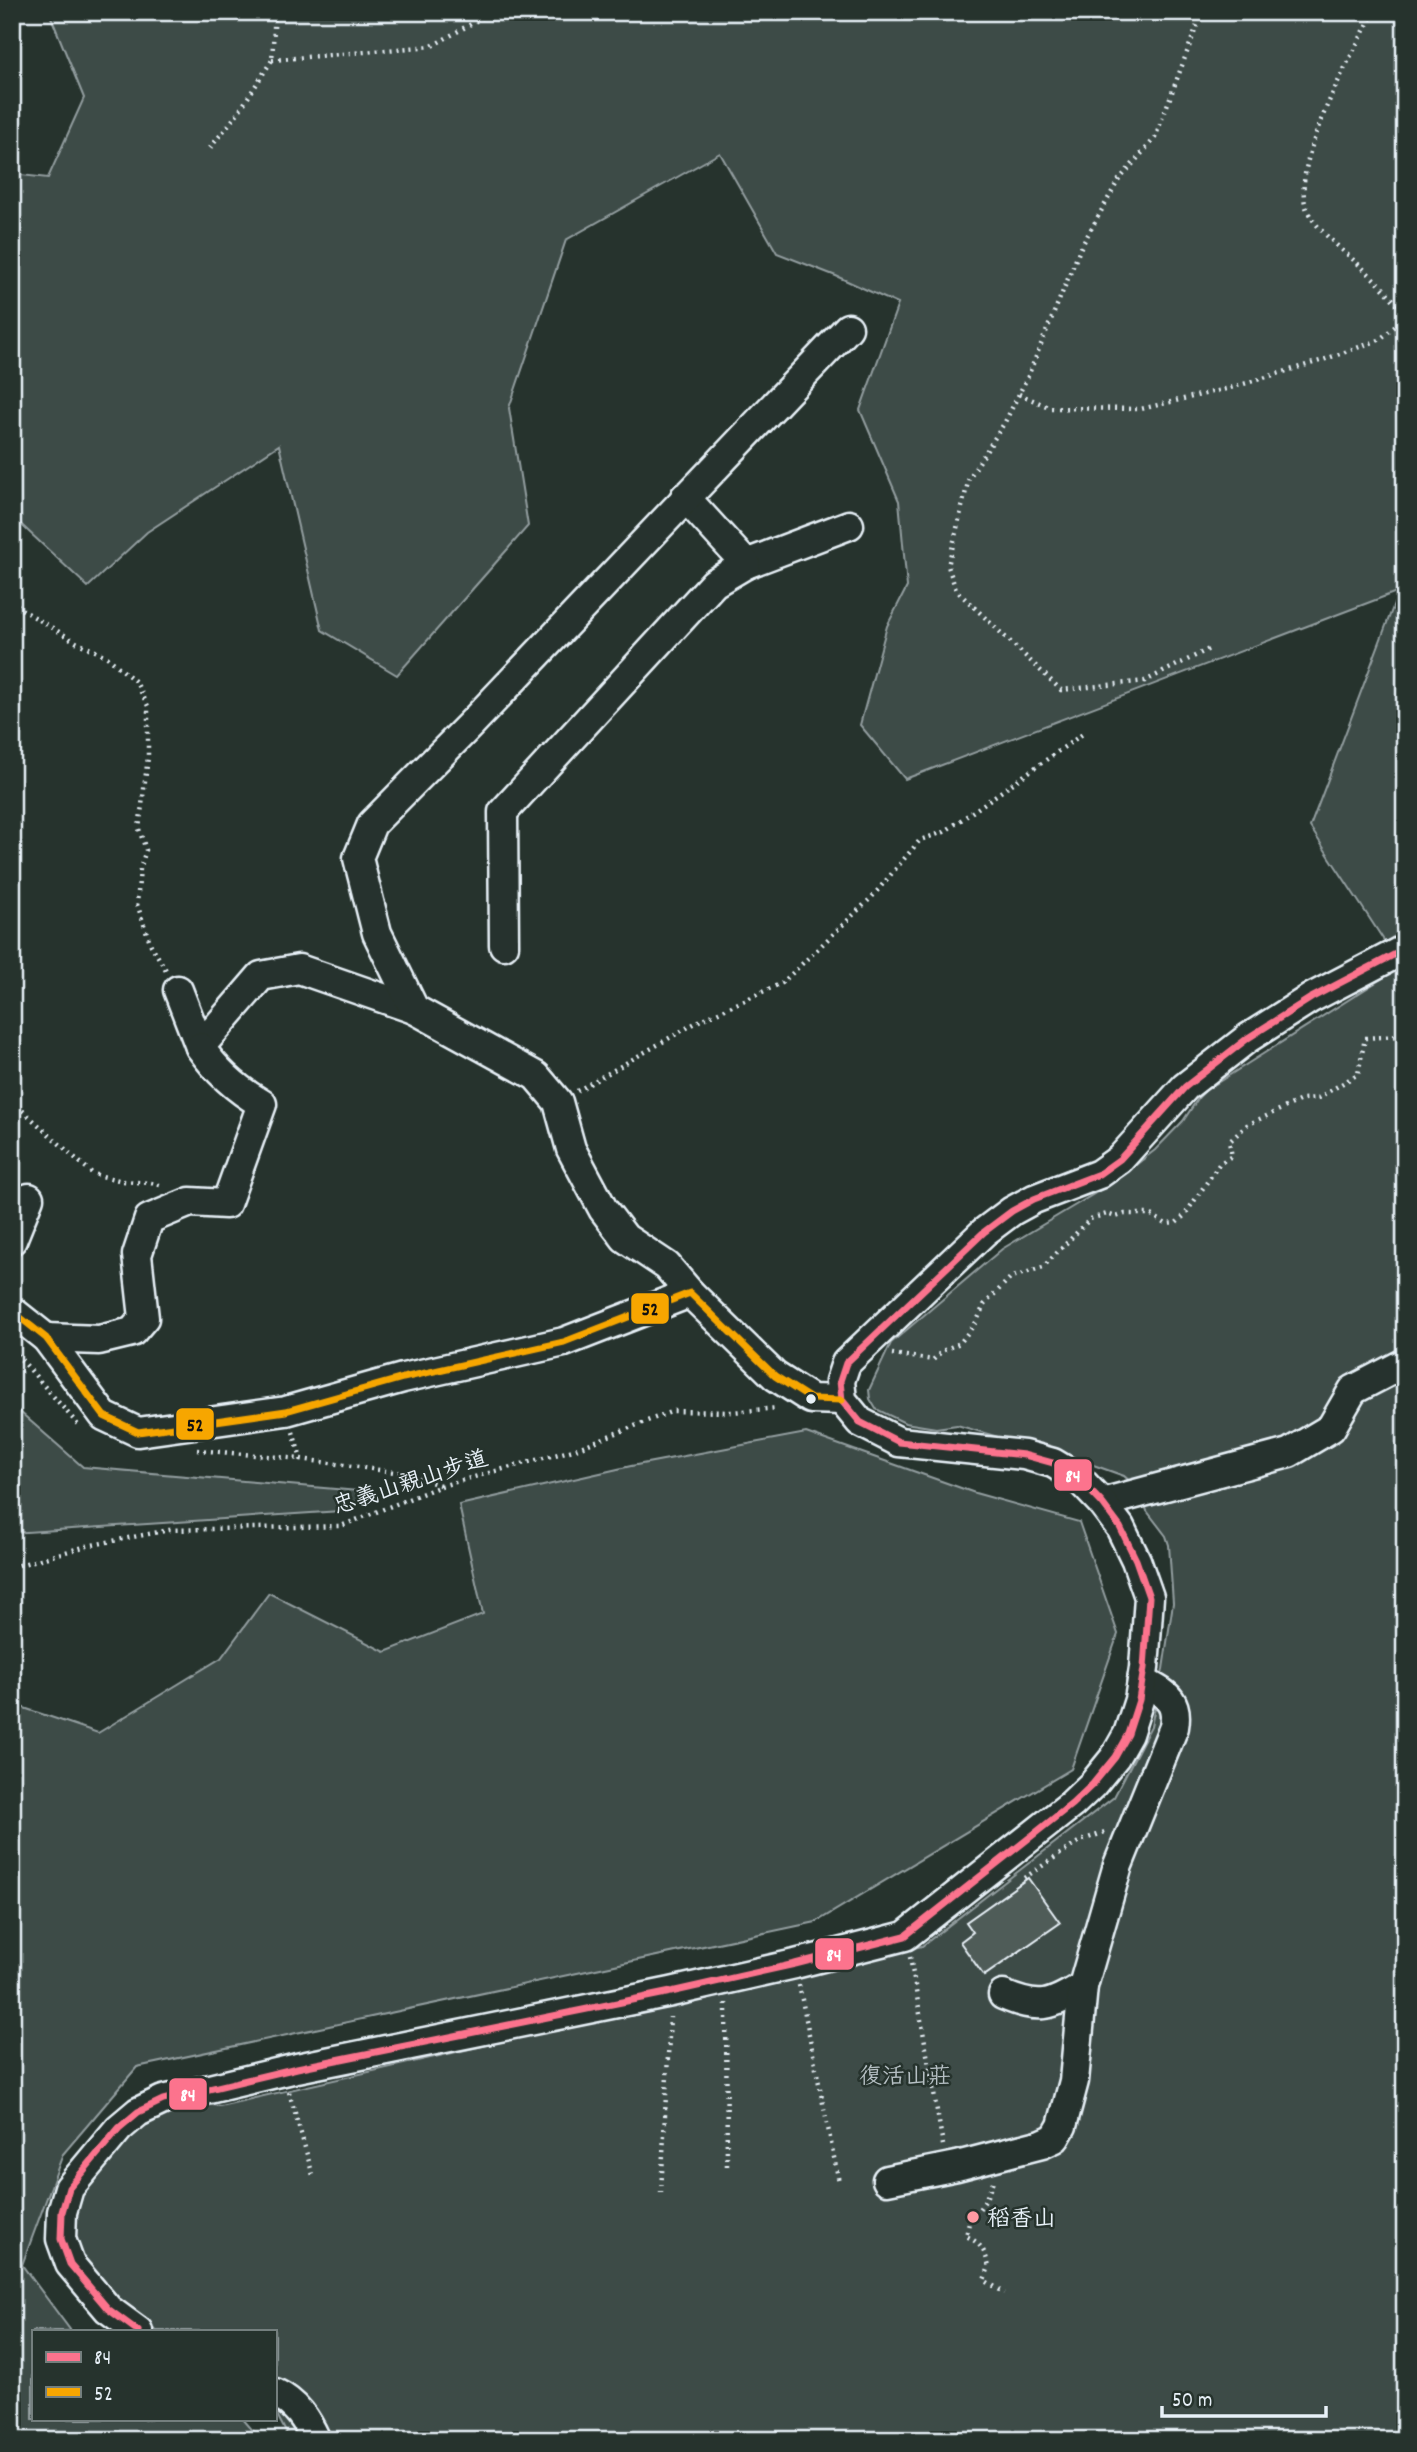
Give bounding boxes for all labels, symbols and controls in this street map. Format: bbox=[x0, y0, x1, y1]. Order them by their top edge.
line badge: 52 bbox=[630, 1292, 670, 1325]
text: 52 bbox=[641, 1298, 659, 1325]
unlabelled marker bbox=[804, 1392, 818, 1406]
line badge: 52 bbox=[175, 1407, 215, 1441]
text: 52 bbox=[186, 1414, 204, 1441]
street label: 忠義山親山步道 bbox=[329, 1444, 493, 1525]
line badge: 84 bbox=[1053, 1458, 1093, 1492]
text: 84 bbox=[1065, 1465, 1081, 1492]
line badge: 84 bbox=[814, 1937, 855, 1971]
text: 84 bbox=[826, 1944, 842, 1971]
park label: 復活山莊 bbox=[859, 2062, 951, 2095]
line badge: 84 bbox=[168, 2077, 208, 2111]
text: 84 bbox=[180, 2084, 196, 2111]
place label: 稻香山 bbox=[987, 2204, 1056, 2237]
marker: 稻香山 bbox=[965, 2209, 981, 2225]
legend bbox=[32, 2330, 276, 2420]
text: 84 bbox=[94, 2345, 111, 2375]
scale bar bbox=[1162, 2375, 1326, 2419]
text: 52 bbox=[94, 2381, 113, 2411]
text: 50 m bbox=[1172, 2387, 1212, 2417]

